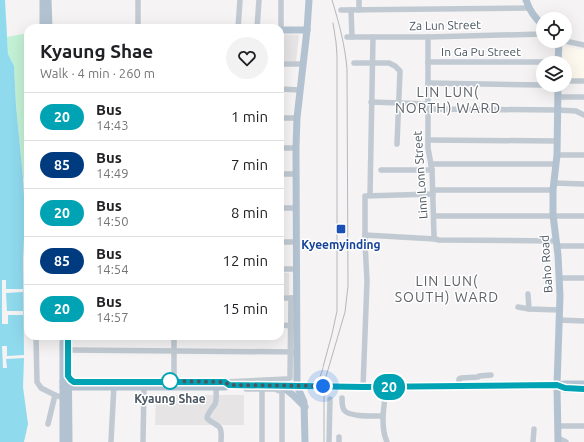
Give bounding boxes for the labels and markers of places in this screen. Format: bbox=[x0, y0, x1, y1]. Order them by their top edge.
marker: Kyeemyinding bbox=[335, 223, 347, 235]
place label: Kyeemyinding bbox=[301, 238, 381, 251]
marker: Kyaung Shae bbox=[161, 372, 179, 390]
place label: Kyaung Shae bbox=[134, 392, 206, 405]

